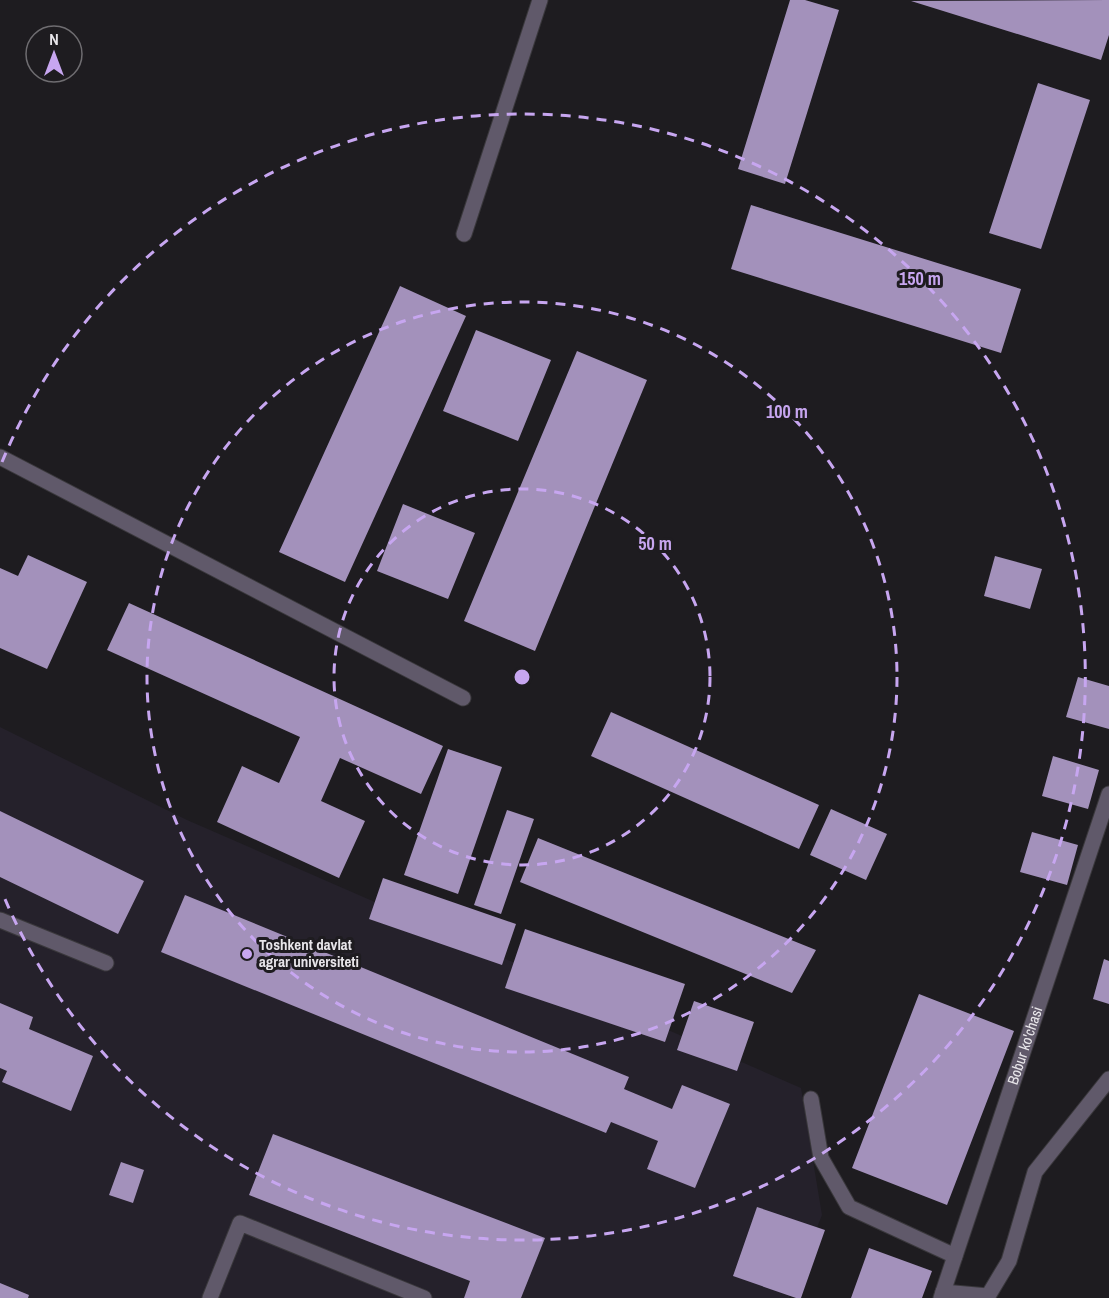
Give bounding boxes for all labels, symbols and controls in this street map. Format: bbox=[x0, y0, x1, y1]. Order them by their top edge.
north arrow bbox=[24, 24, 84, 84]
text: N bbox=[49, 28, 59, 50]
text: 150 m bbox=[899, 266, 941, 291]
text: 100 m bbox=[766, 399, 808, 424]
text: 50 m bbox=[638, 531, 672, 556]
centre of rings bbox=[512, 667, 532, 687]
place label: Toshkent davlat agrar universiteti bbox=[259, 934, 359, 972]
marker: Toshkent davlat agrar universiteti bbox=[240, 947, 254, 961]
street label: Bobur ko'chasi bbox=[1002, 1004, 1047, 1087]

